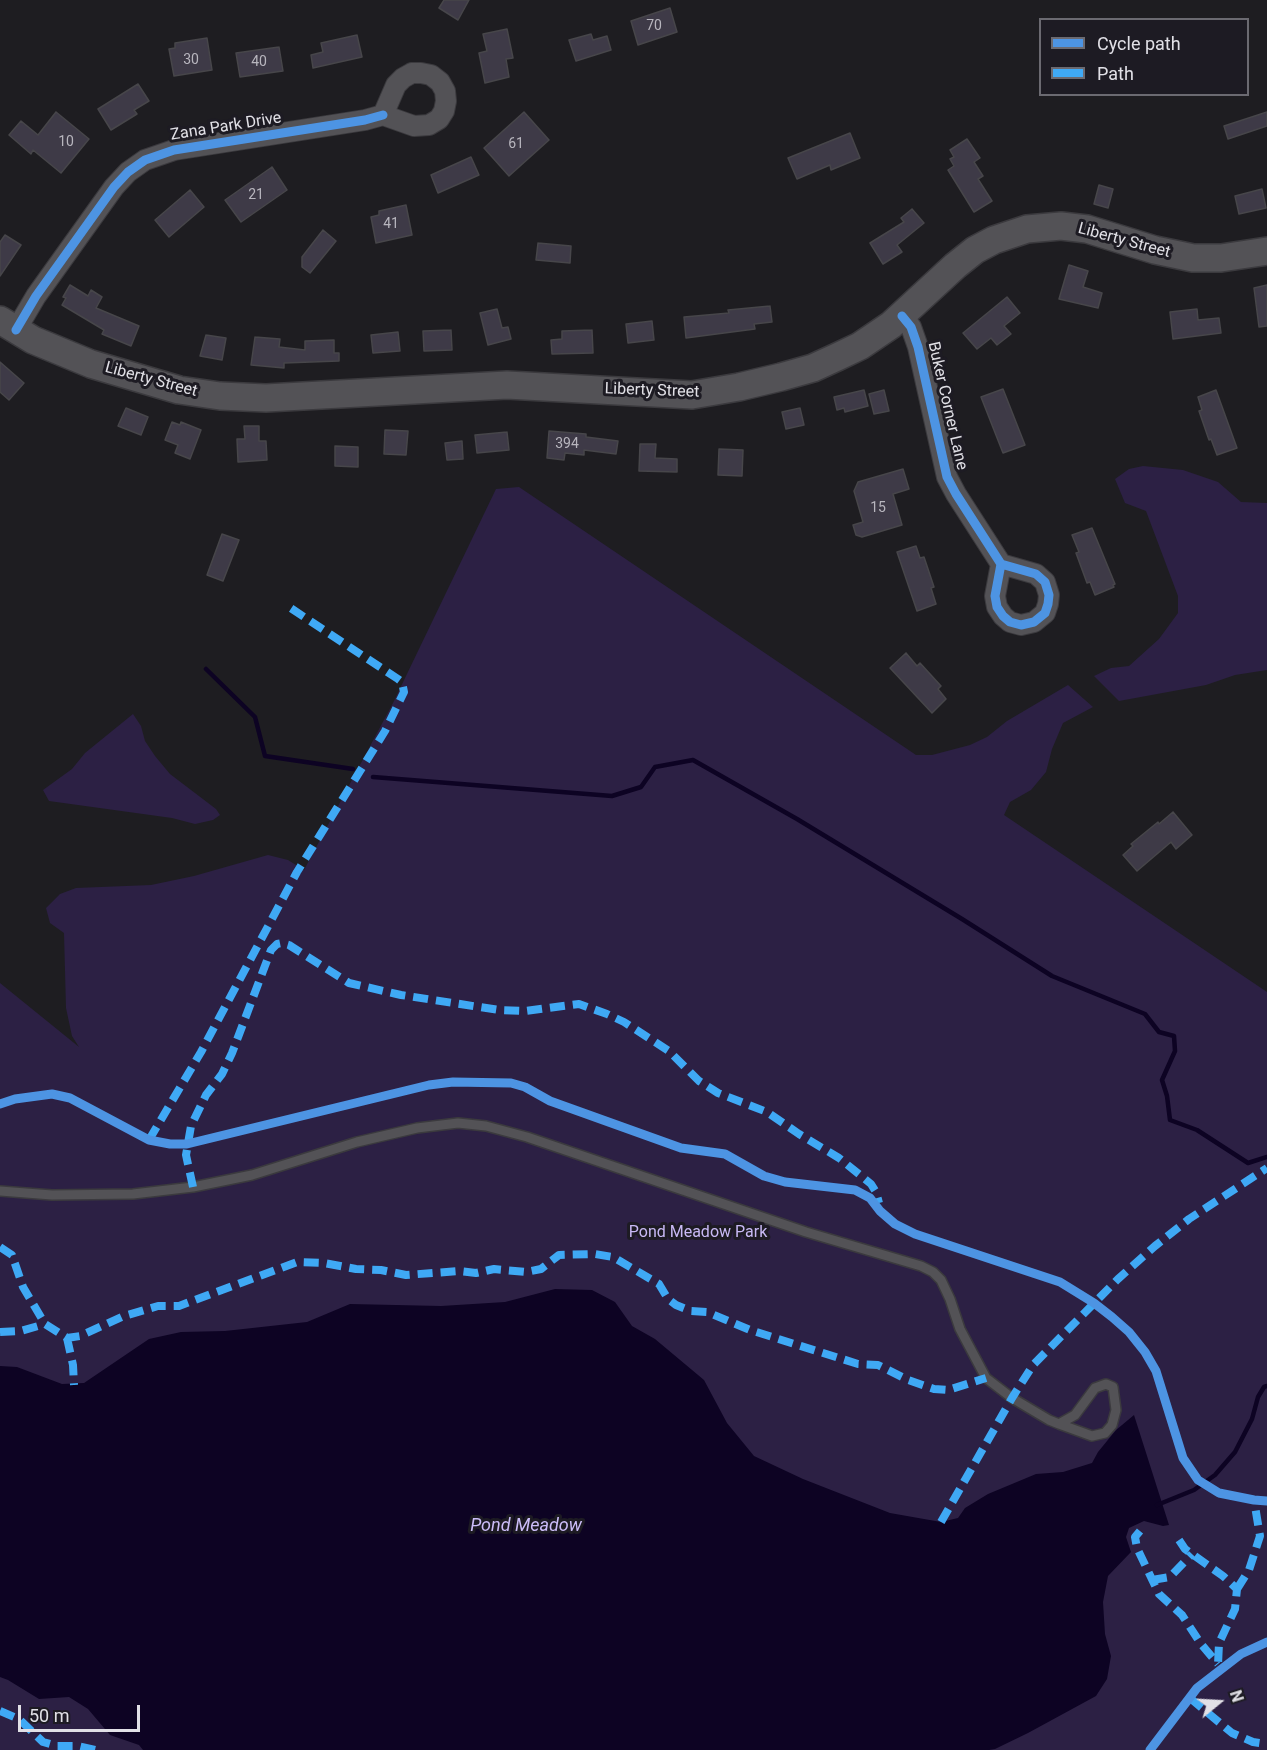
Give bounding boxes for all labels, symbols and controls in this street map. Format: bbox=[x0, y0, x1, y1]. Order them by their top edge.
house number: 70 bbox=[646, 18, 662, 34]
legend bbox=[1039, 18, 1249, 96]
text: Cycle path bbox=[1097, 33, 1181, 54]
house number: 30 bbox=[183, 52, 199, 68]
house number: 40 bbox=[251, 54, 267, 70]
text: Path bbox=[1097, 63, 1134, 84]
street label: Zana Park Drive bbox=[169, 109, 283, 145]
house number: 10 bbox=[58, 134, 74, 150]
house number: 61 bbox=[508, 136, 524, 152]
house number: 21 bbox=[248, 187, 264, 203]
house number: 41 bbox=[383, 216, 399, 232]
street label: Liberty Street bbox=[1076, 219, 1172, 263]
street label: Buker Corner Lane bbox=[923, 340, 971, 472]
street label: Liberty Street bbox=[103, 358, 199, 402]
street label: Liberty Street bbox=[604, 380, 700, 402]
house number: 394 bbox=[555, 436, 579, 452]
house number: 15 bbox=[870, 500, 886, 516]
park label: Pond Meadow Park bbox=[629, 1223, 767, 1243]
water label: Pond Meadow bbox=[470, 1515, 582, 1537]
north arrow bbox=[1189, 1672, 1249, 1732]
text: N bbox=[1226, 1688, 1247, 1705]
scale bar bbox=[21, 1693, 142, 1731]
text: 50 m bbox=[29, 1705, 69, 1726]

